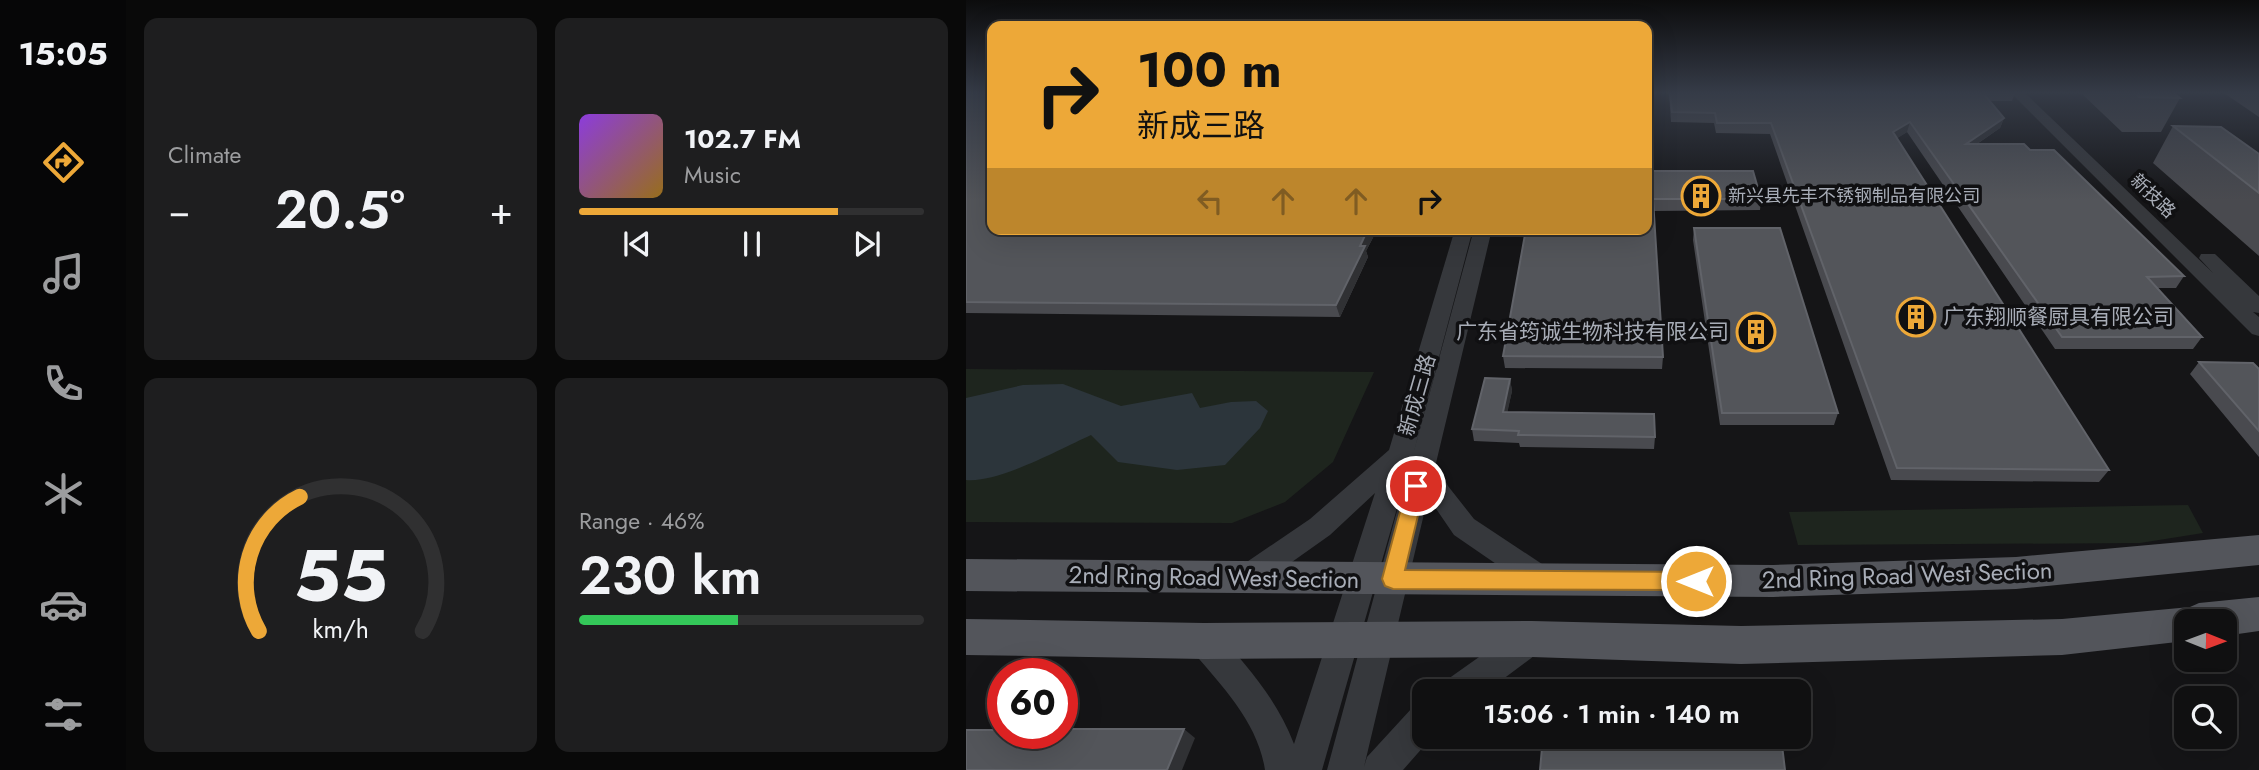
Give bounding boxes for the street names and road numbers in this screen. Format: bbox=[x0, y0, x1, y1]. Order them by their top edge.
street label: 新技路 bbox=[2125, 168, 2181, 224]
street label: 新成三路 bbox=[1391, 350, 1443, 440]
street label: 2nd Ring Road West Section bbox=[1761, 552, 2053, 598]
street label: 2nd Ring Road West Section bbox=[1068, 557, 1360, 597]

